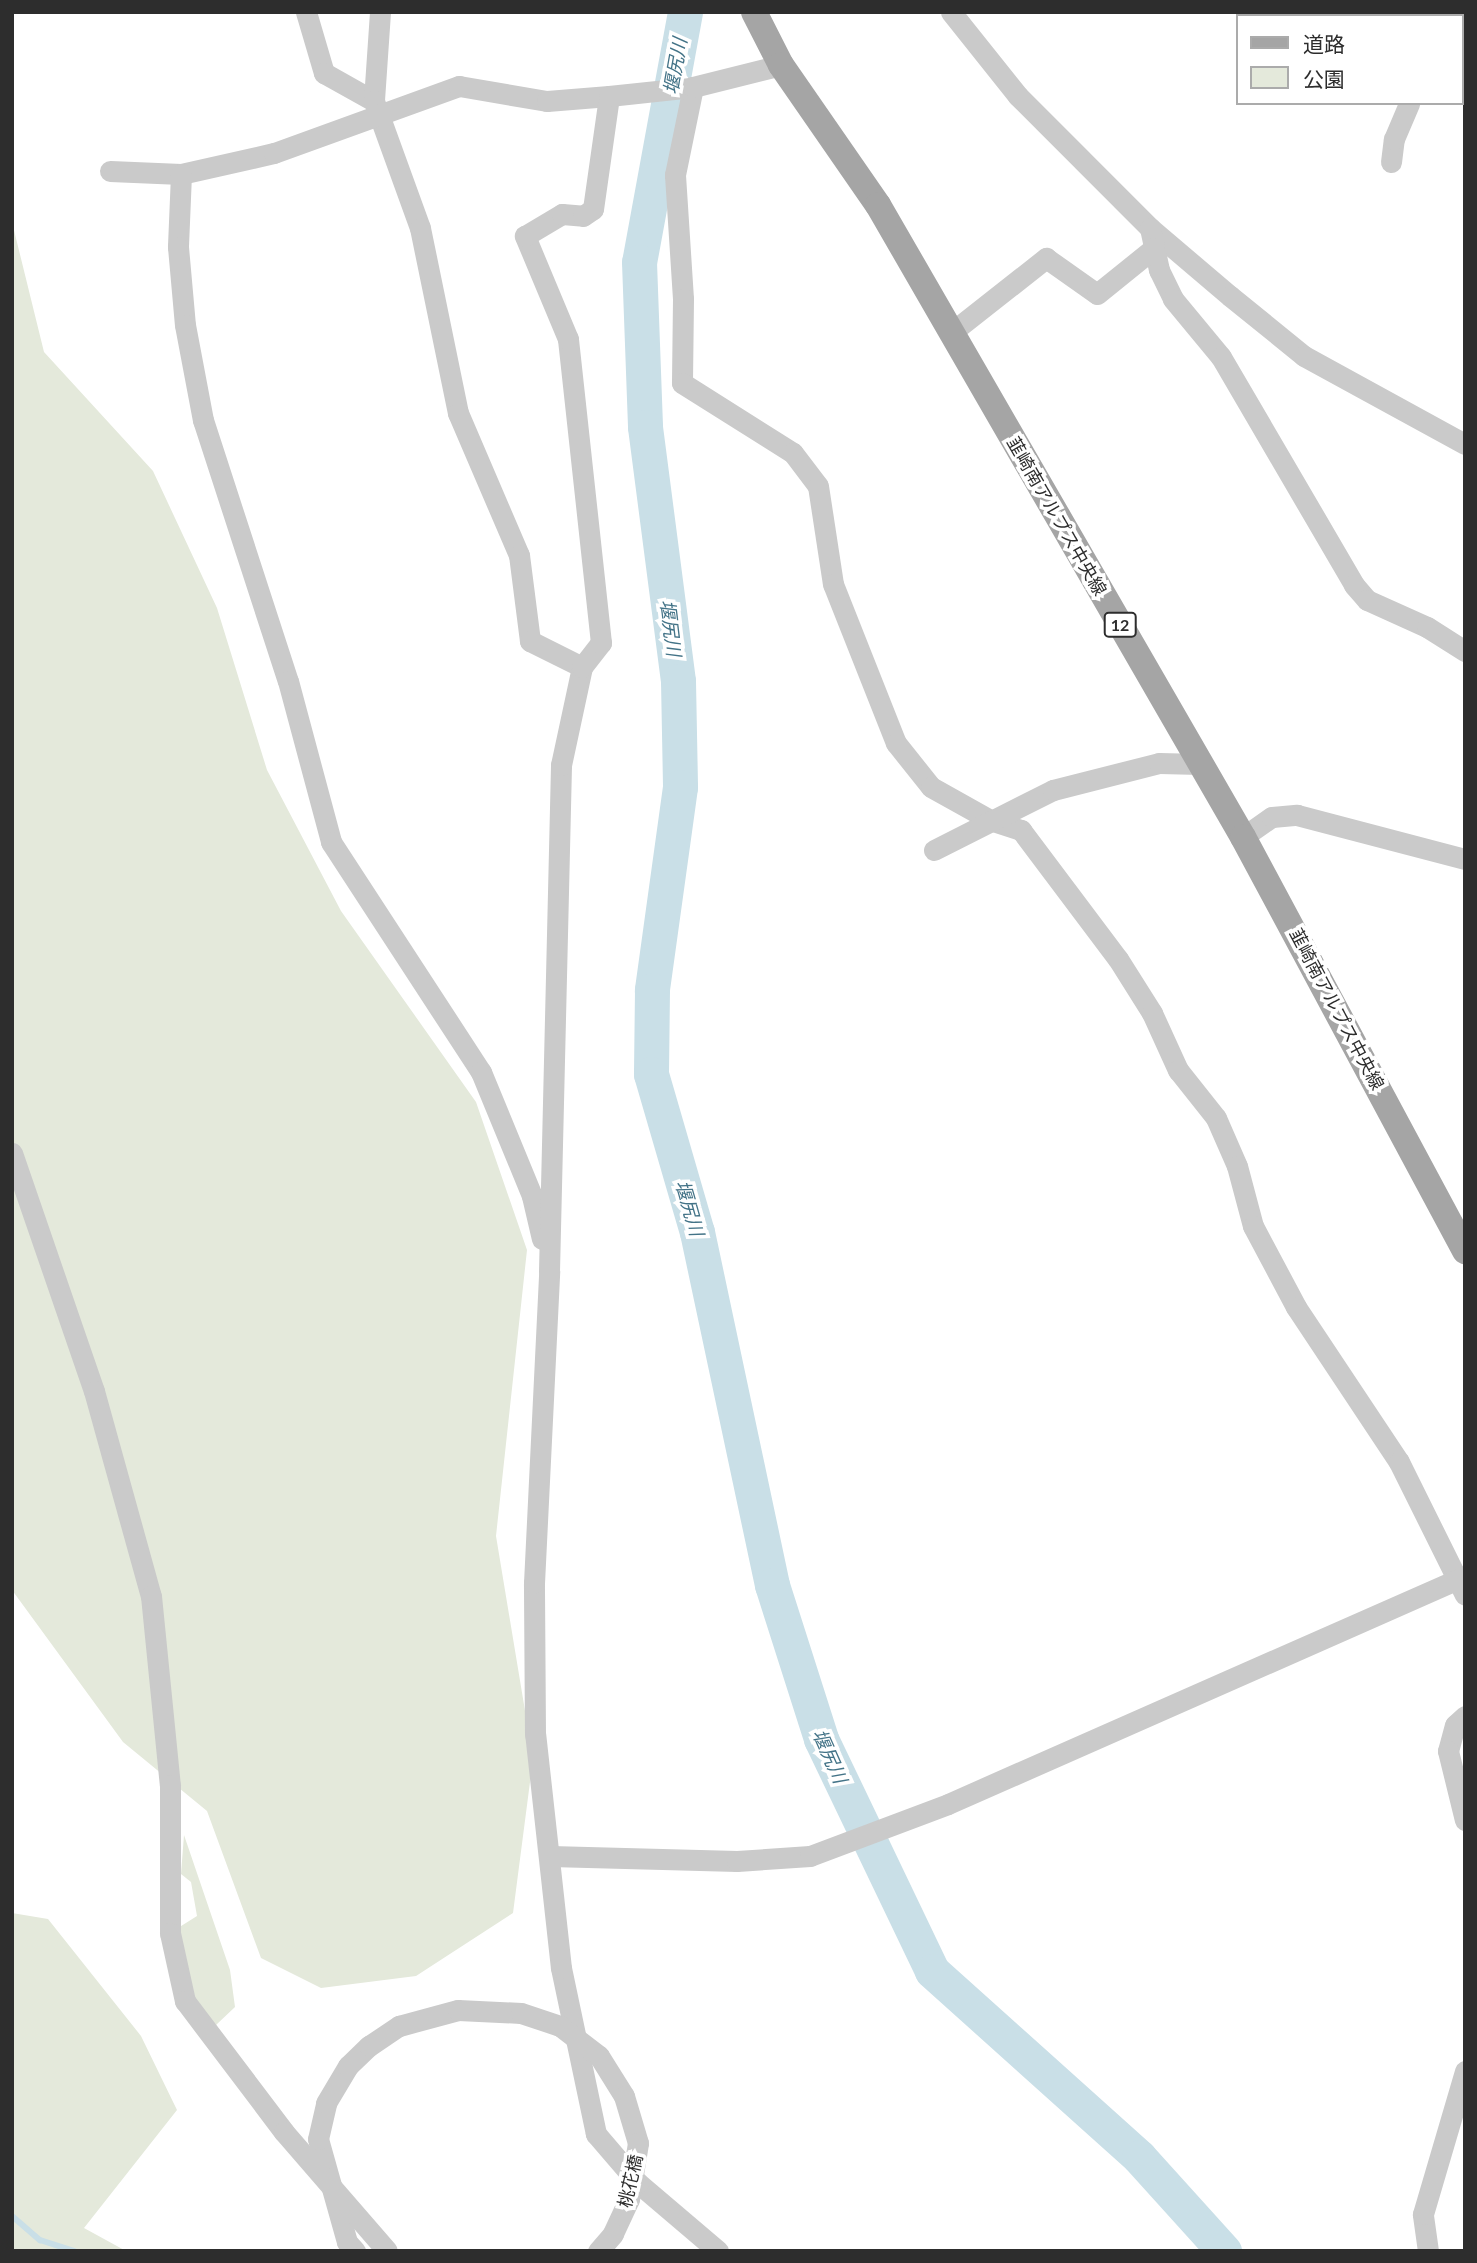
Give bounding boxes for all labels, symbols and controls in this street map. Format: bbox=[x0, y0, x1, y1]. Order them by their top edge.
legend bbox=[1236, 14, 1463, 105]
text: 道路 bbox=[1303, 31, 1345, 56]
water label: 堰尻川 bbox=[659, 36, 691, 96]
text: 公園 bbox=[1303, 66, 1345, 91]
street label: 韮崎南アルプス中央線 bbox=[1003, 433, 1111, 599]
water label: 堰尻川 bbox=[656, 598, 686, 658]
road number: 12 bbox=[1102, 612, 1138, 638]
street label: 韮崎南アルプス中央線 bbox=[1285, 924, 1389, 1094]
water label: 堰尻川 bbox=[671, 1177, 709, 1239]
water label: 堰尻川 bbox=[808, 1725, 852, 1787]
street label: 桃花橋 bbox=[613, 2152, 647, 2210]

